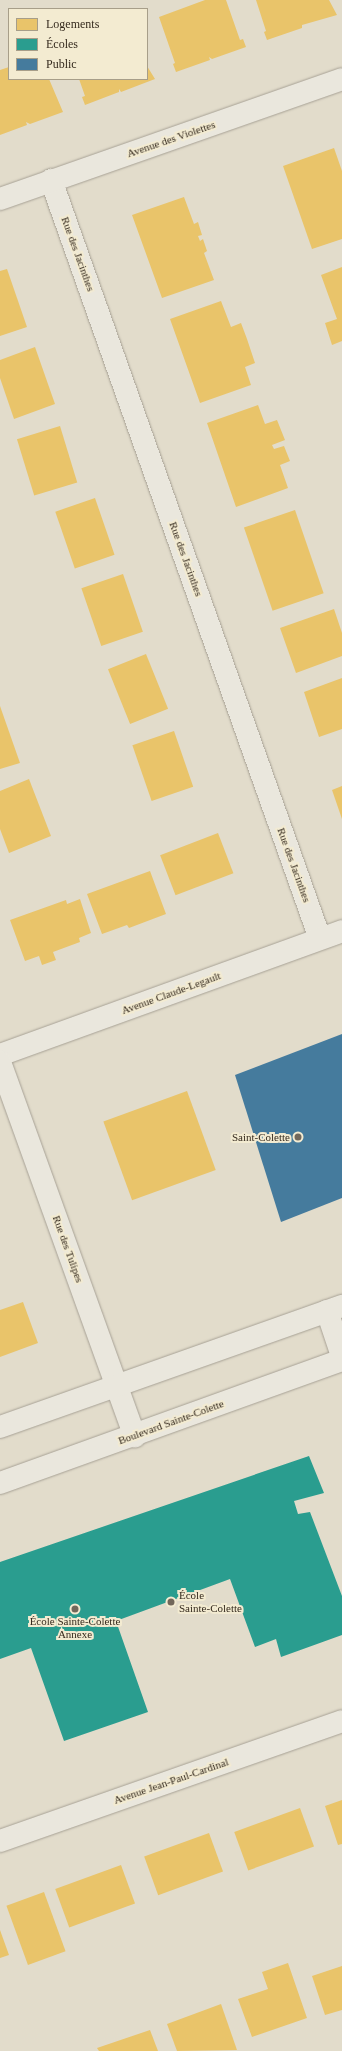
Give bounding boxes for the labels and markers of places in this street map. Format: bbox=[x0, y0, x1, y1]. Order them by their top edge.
place label: Saint-Colette bbox=[232, 1130, 290, 1144]
marker: Saint-Colette bbox=[293, 1132, 303, 1142]
place label: École Sainte-Colette bbox=[179, 1589, 242, 1615]
marker: École Sainte-Colette bbox=[166, 1597, 176, 1607]
marker: École Sainte-Colette Annexe bbox=[70, 1604, 80, 1614]
place label: École Sainte-Colette Annexe bbox=[30, 1615, 120, 1641]

